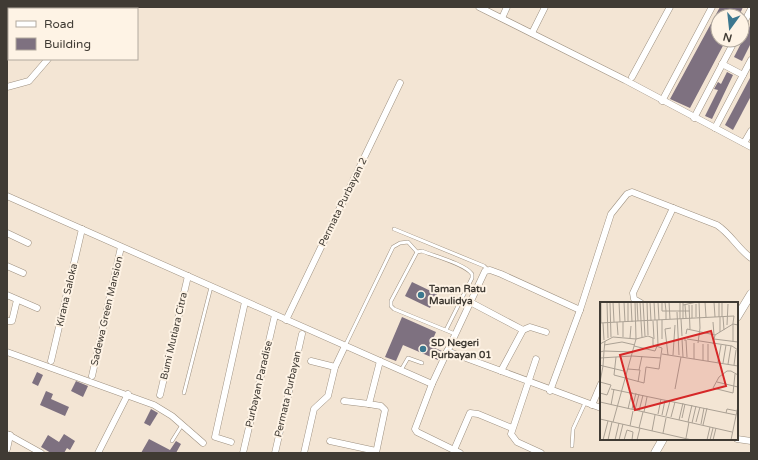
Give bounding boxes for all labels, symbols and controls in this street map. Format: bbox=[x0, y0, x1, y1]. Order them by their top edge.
legend bbox=[8, 8, 138, 60]
north arrow bbox=[710, 8, 750, 48]
text: Road bbox=[44, 17, 74, 31]
text: N bbox=[722, 30, 733, 45]
text: Building bbox=[44, 37, 91, 51]
street label: Permata Purbayan 2 bbox=[316, 156, 370, 248]
street label: Sadewa Green Mansion bbox=[89, 255, 125, 367]
street label: Kirana Saloka bbox=[54, 262, 80, 328]
place label: Taman Ratu Maulidya bbox=[428, 283, 486, 307]
marker: Taman Ratu Maulidya bbox=[416, 290, 426, 300]
street label: Bumi Mutiara Citra bbox=[158, 291, 190, 381]
inset map bbox=[600, 302, 738, 440]
place label: SD Negeri Purbayan 01 bbox=[431, 337, 492, 361]
street label: Purbayan Paradise bbox=[243, 339, 275, 429]
marker: SD Negeri Purbayan 01 bbox=[418, 344, 428, 354]
street label: Permata Purbayan bbox=[272, 350, 304, 438]

